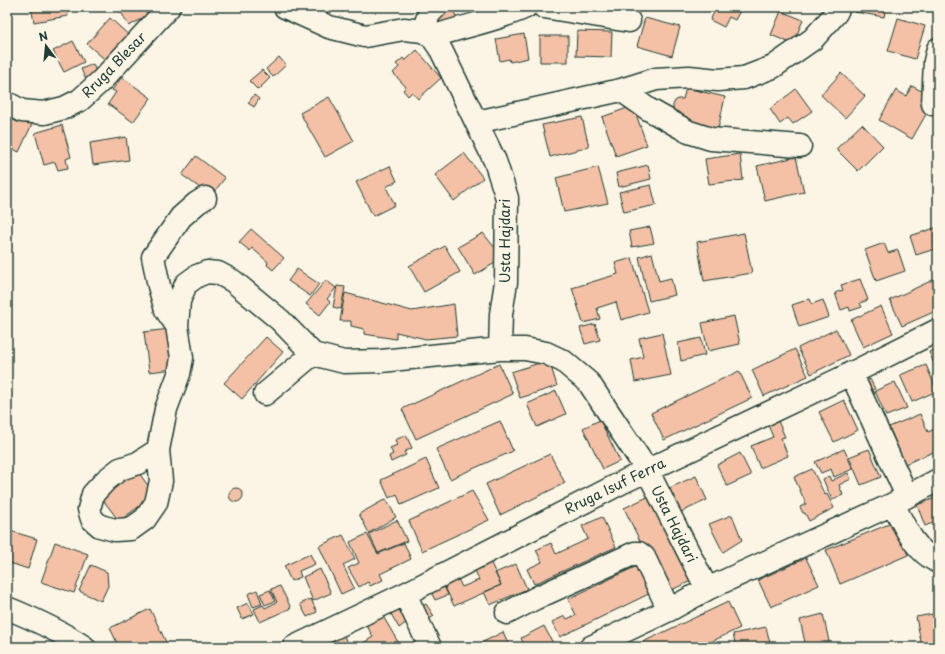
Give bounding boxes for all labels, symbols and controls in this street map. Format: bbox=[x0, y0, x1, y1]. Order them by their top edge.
north arrow bbox=[26, 26, 66, 66]
text: N bbox=[37, 26, 50, 45]
street label: Rruga Blesar bbox=[77, 26, 151, 103]
street label: Usta Hajdari bbox=[494, 199, 515, 283]
street label: Rruga Isuf Ferra bbox=[561, 452, 669, 519]
street label: Usta Hajdari bbox=[646, 481, 703, 566]

